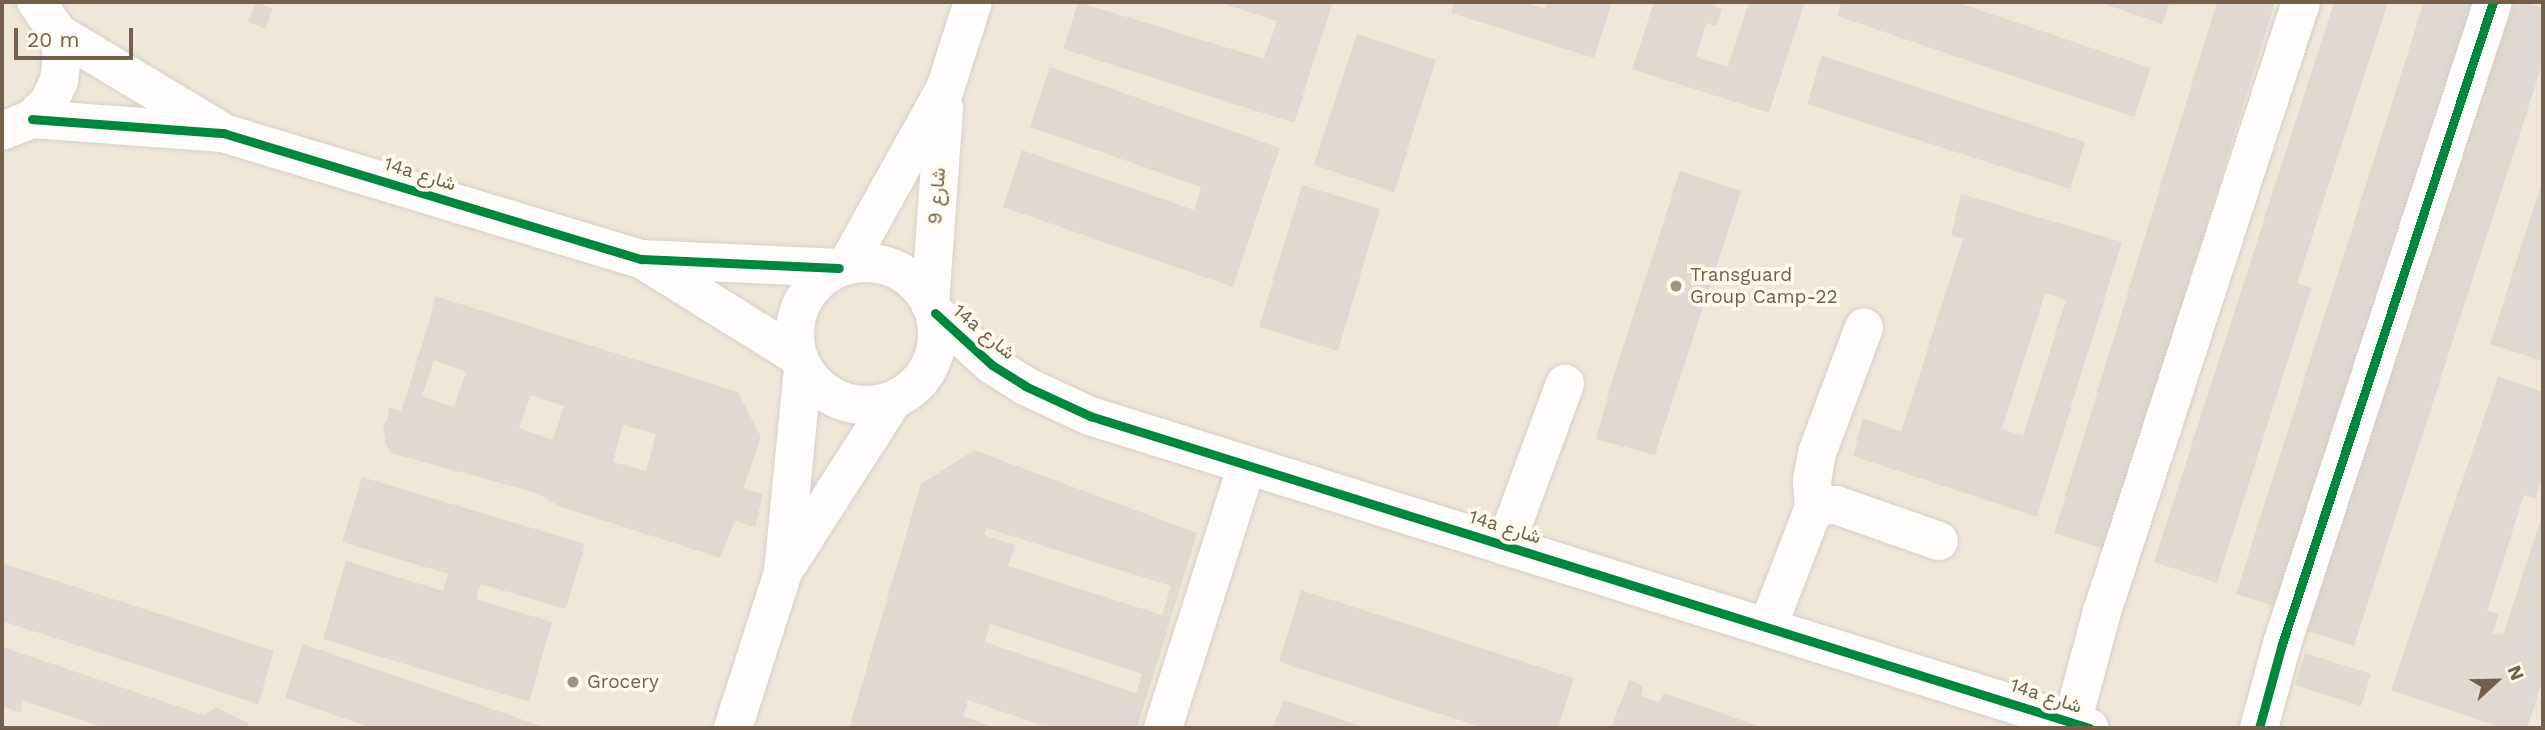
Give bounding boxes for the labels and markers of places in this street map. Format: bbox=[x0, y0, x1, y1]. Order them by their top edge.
place label: Transguard Group Camp-22 bbox=[1690, 264, 1838, 308]
marker: Transguard Group Camp-22 bbox=[1668, 278, 1684, 294]
place label: Grocery bbox=[587, 671, 659, 693]
marker: Grocery bbox=[565, 674, 581, 690]

